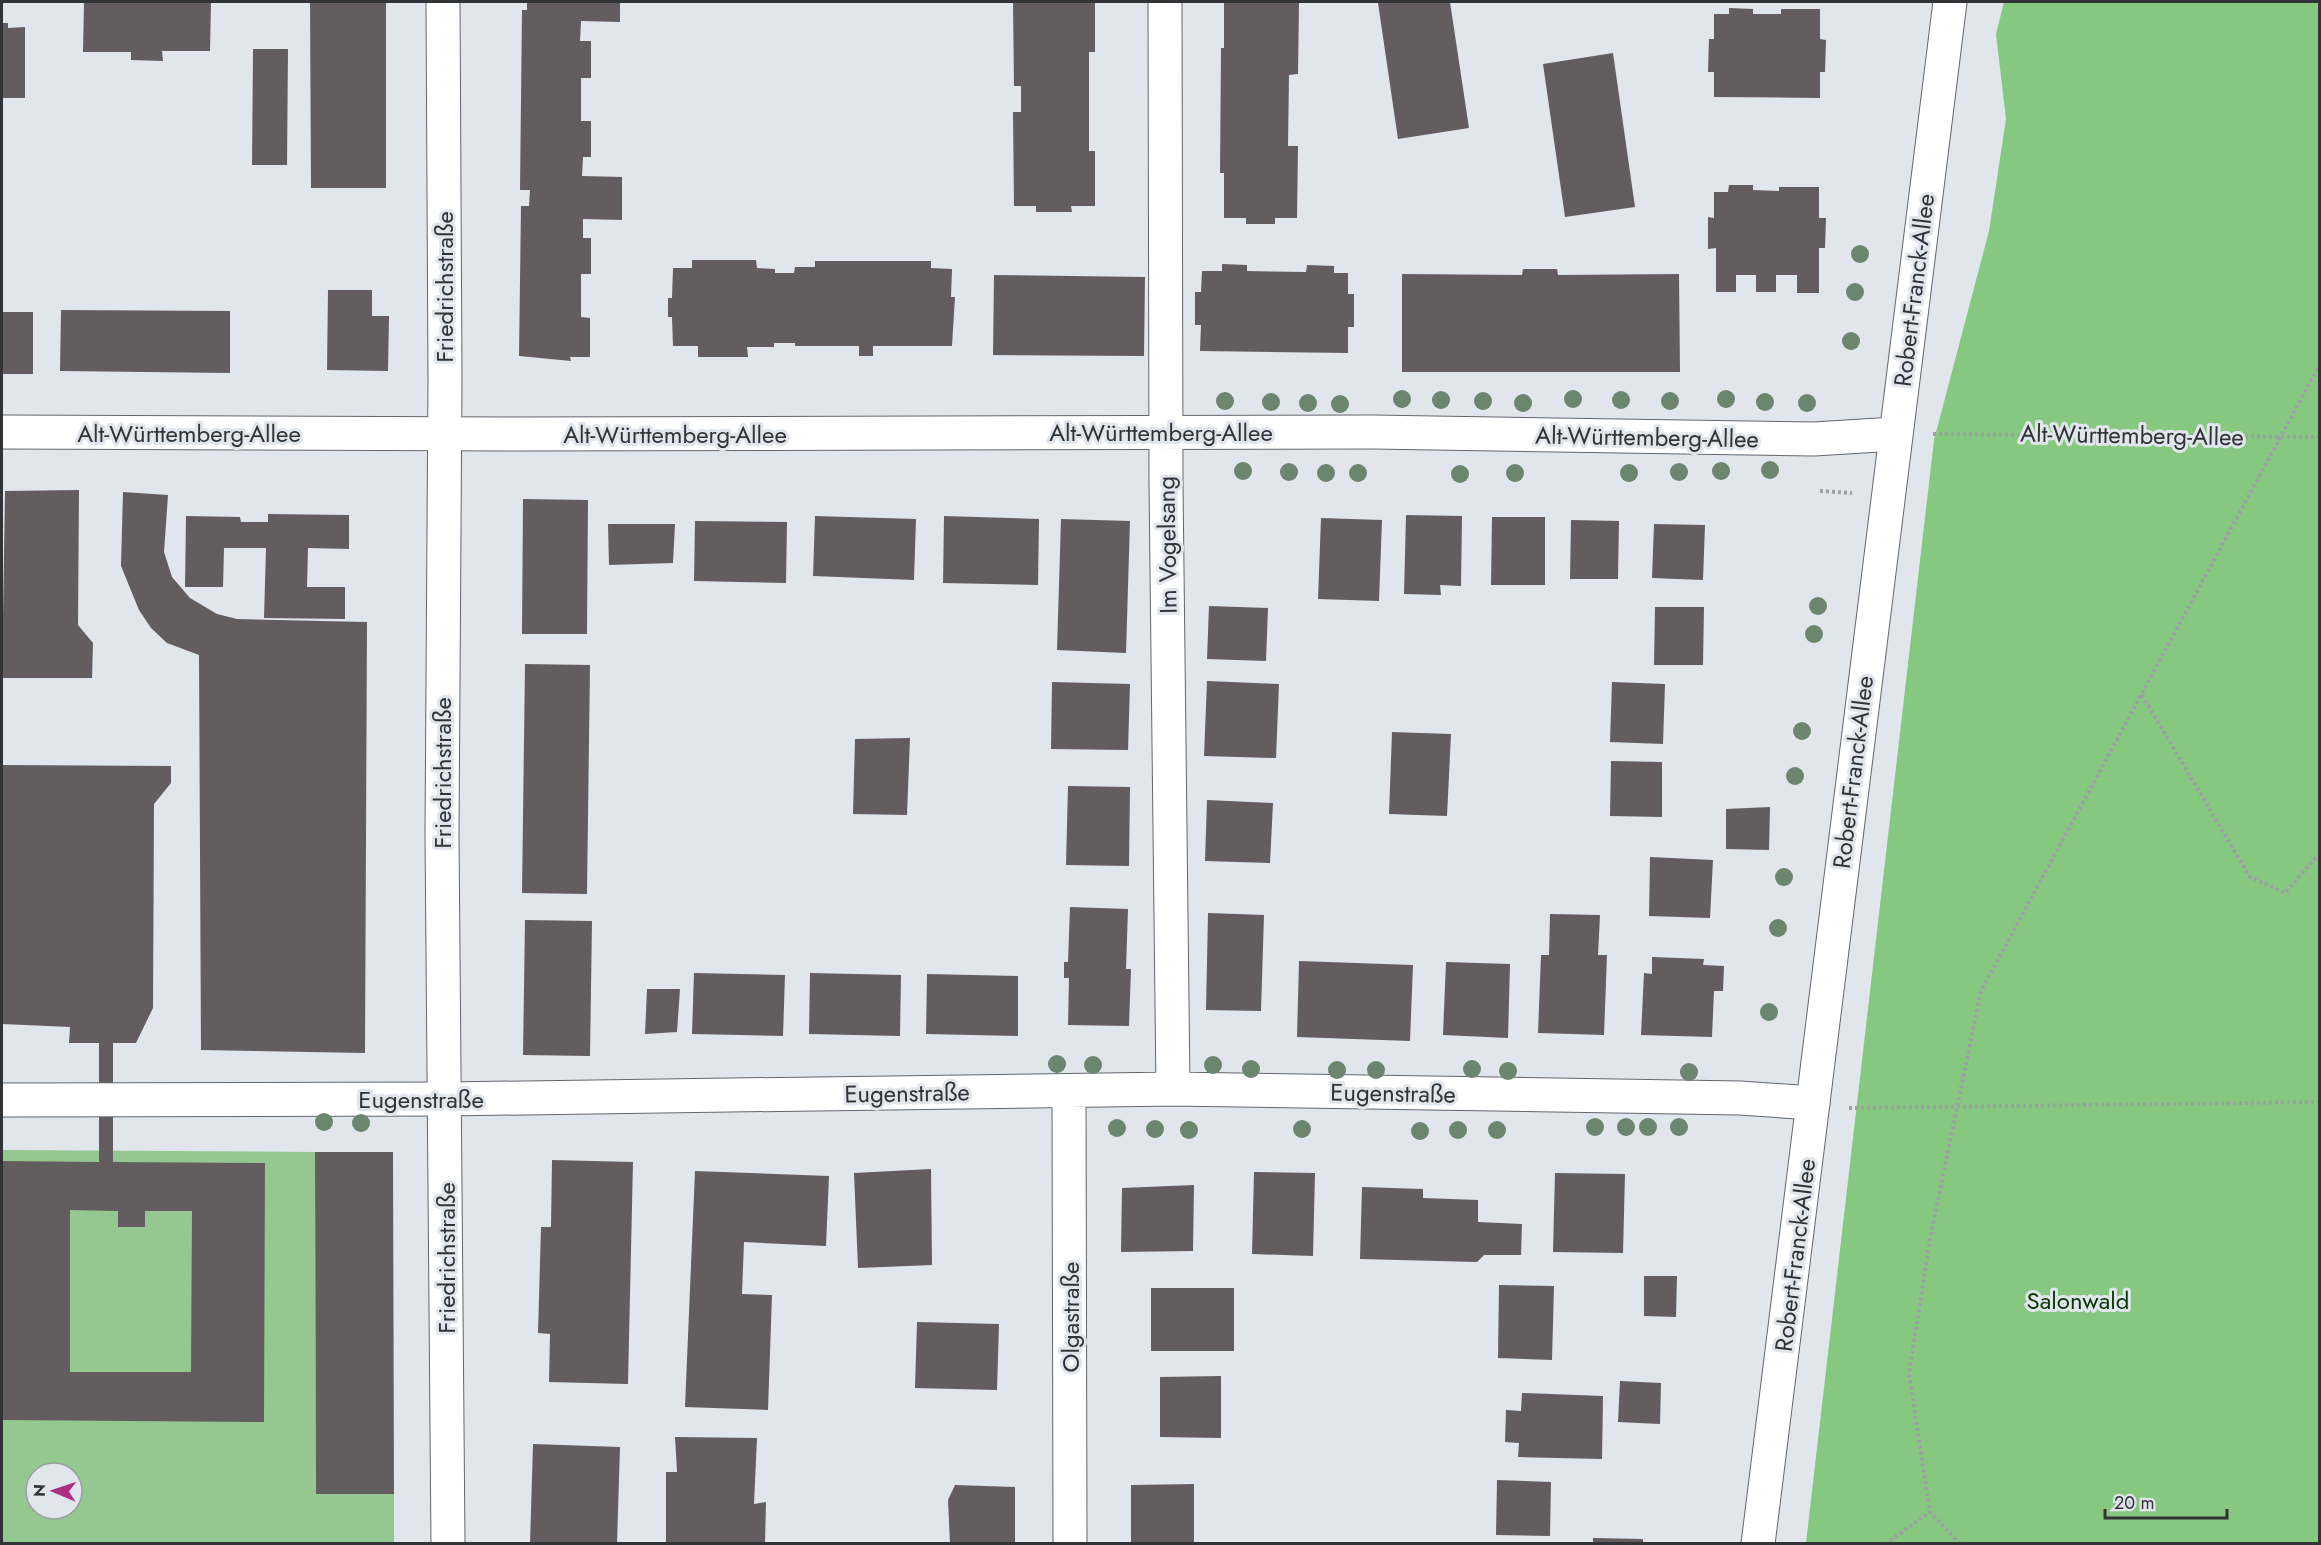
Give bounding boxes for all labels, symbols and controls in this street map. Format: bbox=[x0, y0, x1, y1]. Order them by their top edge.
street label: Robert-Franck-Allee bbox=[1885, 191, 1943, 389]
street label: Friedrichstraße bbox=[427, 211, 462, 363]
street label: Alt-Württemberg-Allee bbox=[1049, 415, 1273, 450]
street label: Alt-Württemberg-Allee bbox=[77, 416, 301, 451]
street label: Alt-Württemberg-Allee bbox=[2020, 416, 2244, 454]
street label: Alt-Württemberg-Allee bbox=[563, 417, 787, 452]
street label: Alt-Württemberg-Allee bbox=[1535, 418, 1759, 456]
street label: Im Vogelsang bbox=[1148, 476, 1186, 614]
street label: Robert-Franck-Allee bbox=[1824, 673, 1882, 871]
street label: Friedrichstraße bbox=[425, 697, 460, 849]
street label: Eugenstraße bbox=[844, 1074, 970, 1112]
street label: Eugenstraße bbox=[1330, 1074, 1456, 1112]
street label: Eugenstraße bbox=[358, 1082, 484, 1117]
street label: Robert-Franck-Allee bbox=[1766, 1156, 1824, 1354]
street label: Friedrichstraße bbox=[429, 1182, 464, 1334]
street label: Olgastraße bbox=[1053, 1262, 1088, 1372]
park label: Salonwald bbox=[2027, 1283, 2129, 1318]
north arrow bbox=[24, 1461, 84, 1521]
scale bar bbox=[2105, 1482, 2226, 1520]
text: N bbox=[28, 1484, 51, 1497]
text: 20 m bbox=[2114, 1490, 2154, 1516]

